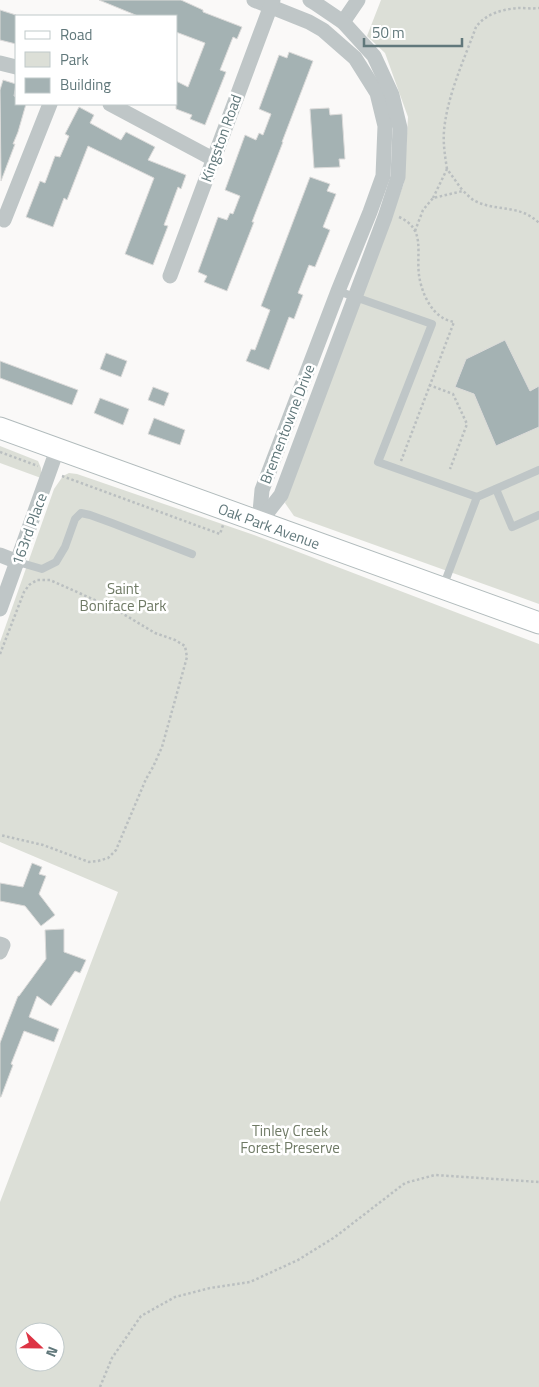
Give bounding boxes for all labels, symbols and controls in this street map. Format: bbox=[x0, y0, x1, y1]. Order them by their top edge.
legend bbox=[15, 15, 178, 105]
scale bar bbox=[364, 15, 462, 47]
text: 50 m bbox=[372, 21, 405, 44]
text: Road bbox=[60, 23, 92, 46]
text: Park bbox=[60, 48, 89, 71]
text: Building bbox=[60, 73, 111, 96]
street label: Kingston Road bbox=[195, 91, 247, 185]
street label: Brementowne Drive bbox=[254, 361, 320, 487]
street label: 163rd Place bbox=[5, 490, 53, 568]
street label: Oak Park Avenue bbox=[215, 497, 323, 555]
park label: Saint Boniface Park bbox=[79, 577, 167, 617]
park label: Tinley Creek Forest Preserve bbox=[240, 1119, 340, 1159]
north arrow bbox=[15, 1322, 65, 1372]
text: N bbox=[41, 1344, 64, 1360]

